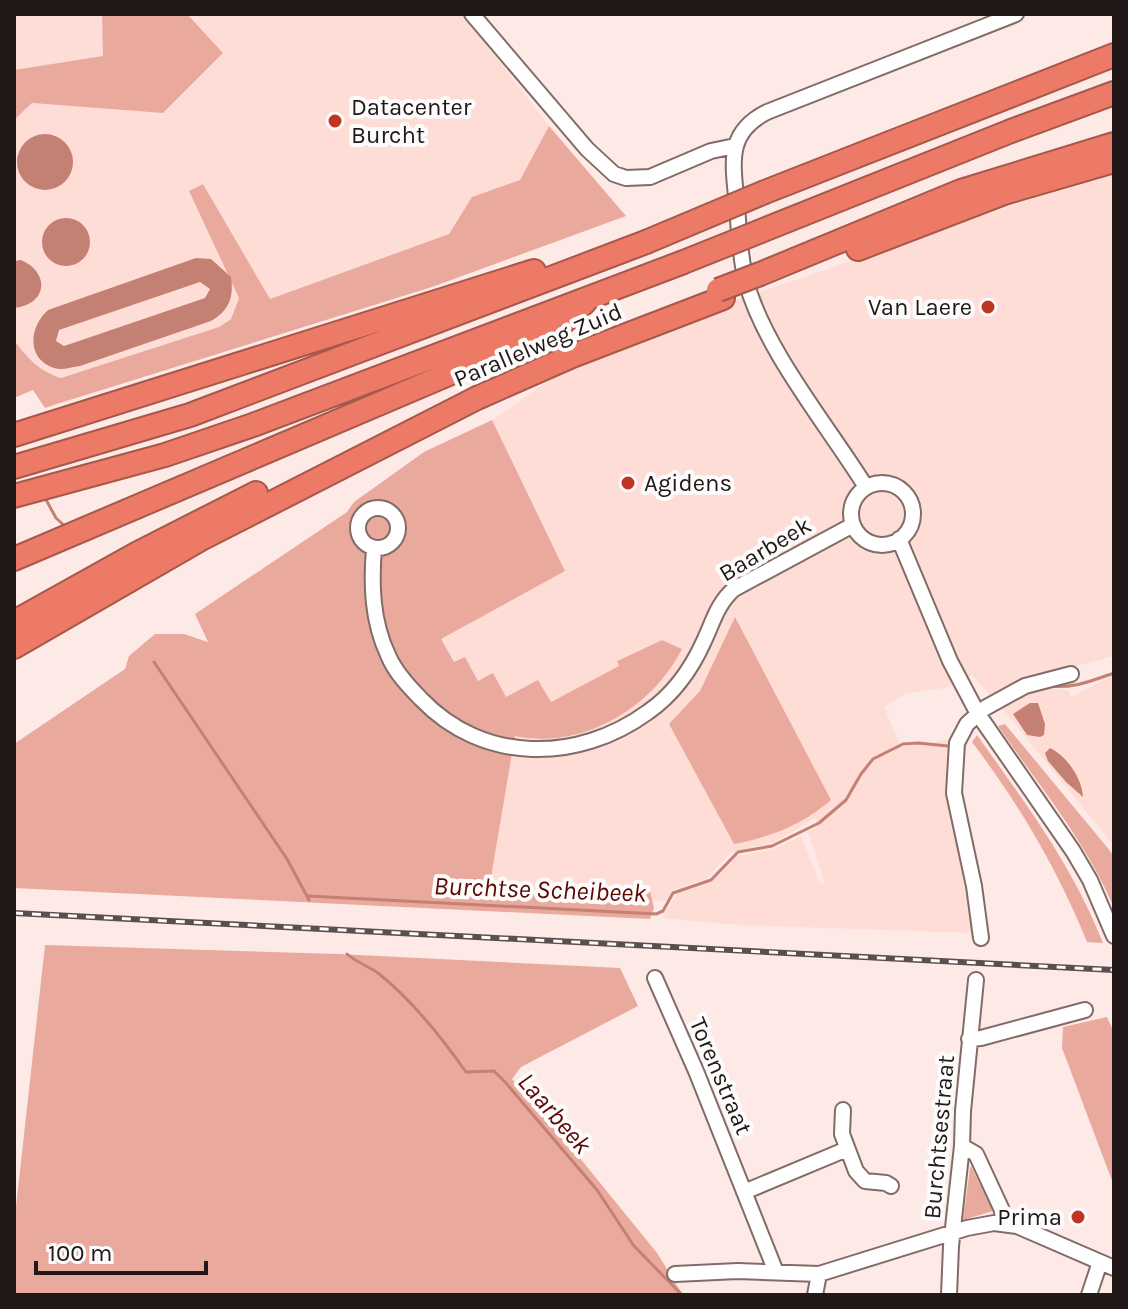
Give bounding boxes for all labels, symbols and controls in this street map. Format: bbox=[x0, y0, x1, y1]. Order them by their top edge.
place label: Datacenter Burcht bbox=[351, 93, 472, 149]
marker: Datacenter Burcht bbox=[326, 112, 344, 130]
place label: Van Laere bbox=[868, 293, 972, 321]
street label: Parallelweg Zuid bbox=[450, 297, 626, 393]
marker: Van Laere bbox=[979, 298, 997, 316]
place label: Agidens bbox=[644, 469, 732, 497]
marker: Agidens bbox=[619, 474, 637, 492]
street label: Baarbeek bbox=[714, 511, 816, 587]
water label: Burchtse Scheibeek bbox=[433, 870, 648, 909]
street label: Torenstraat bbox=[684, 1013, 758, 1139]
street label: Burchtsestraat bbox=[918, 1054, 960, 1220]
water label: Laarbeek bbox=[511, 1067, 599, 1161]
place label: Prima bbox=[997, 1203, 1062, 1231]
marker: Prima bbox=[1069, 1208, 1087, 1226]
scale bar bbox=[36, 1225, 206, 1275]
text: 100 m bbox=[48, 1239, 113, 1267]

